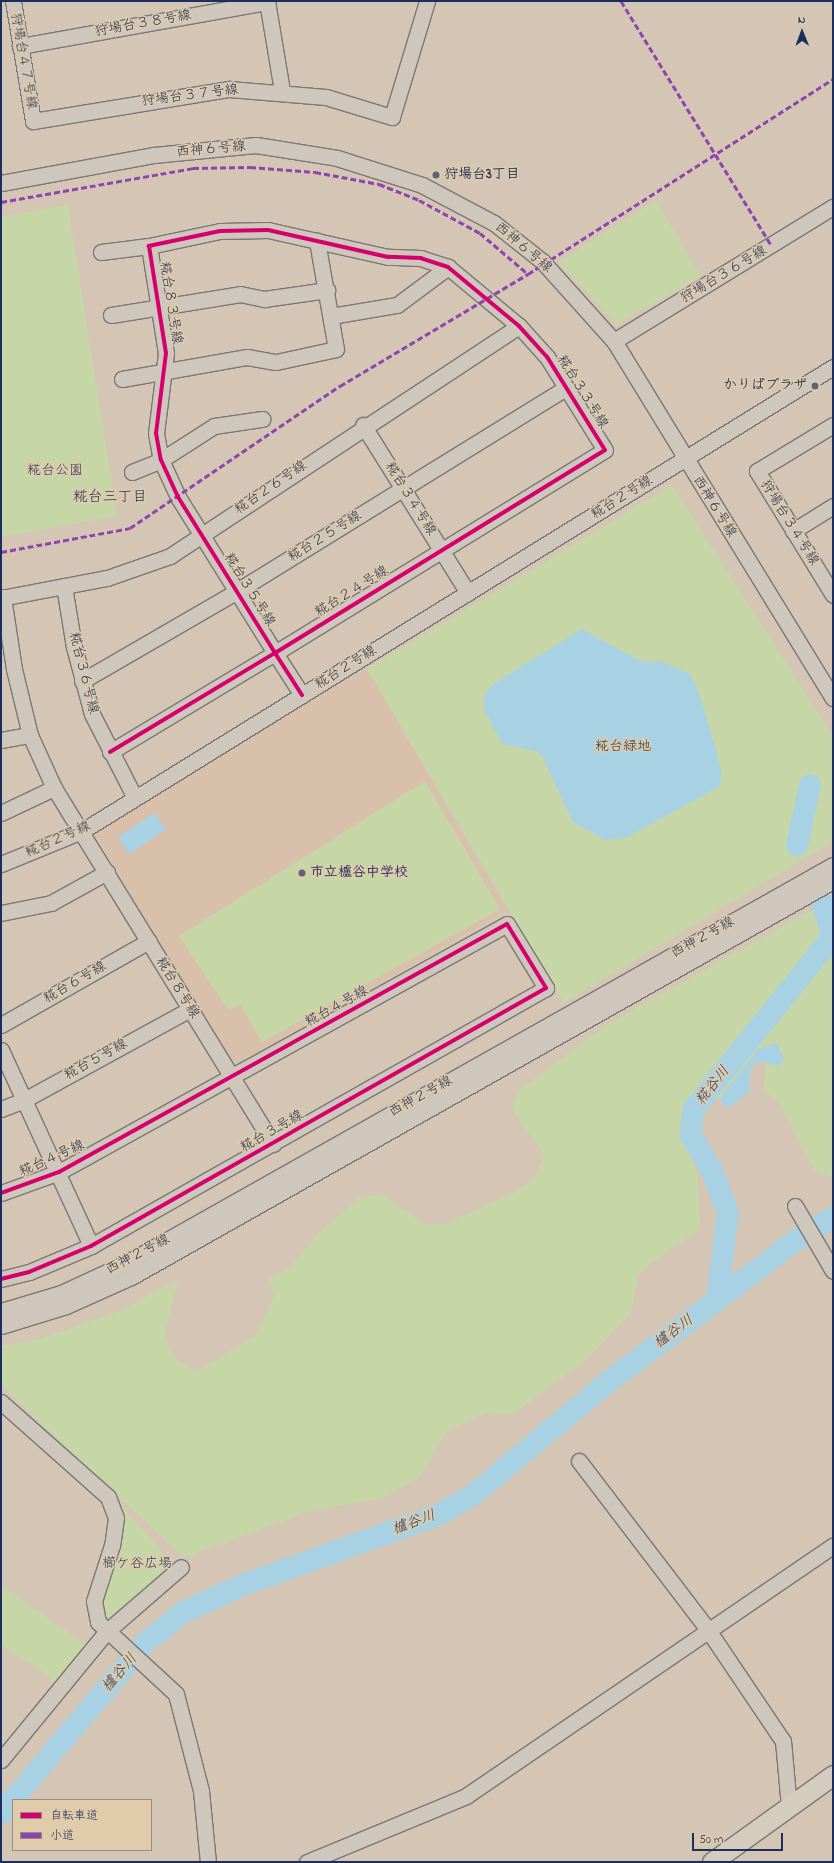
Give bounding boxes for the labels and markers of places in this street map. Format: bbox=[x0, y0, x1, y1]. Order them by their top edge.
place label: 狩場台3丁目 bbox=[444, 167, 520, 183]
marker: 狩場台3丁目 bbox=[431, 170, 441, 180]
place label: かりばプラザ bbox=[723, 378, 807, 394]
marker: かりばプラザ bbox=[810, 381, 820, 391]
place label: 市立櫨谷中学校 bbox=[310, 865, 408, 881]
marker: 市立櫨谷中学校 bbox=[297, 868, 307, 878]

